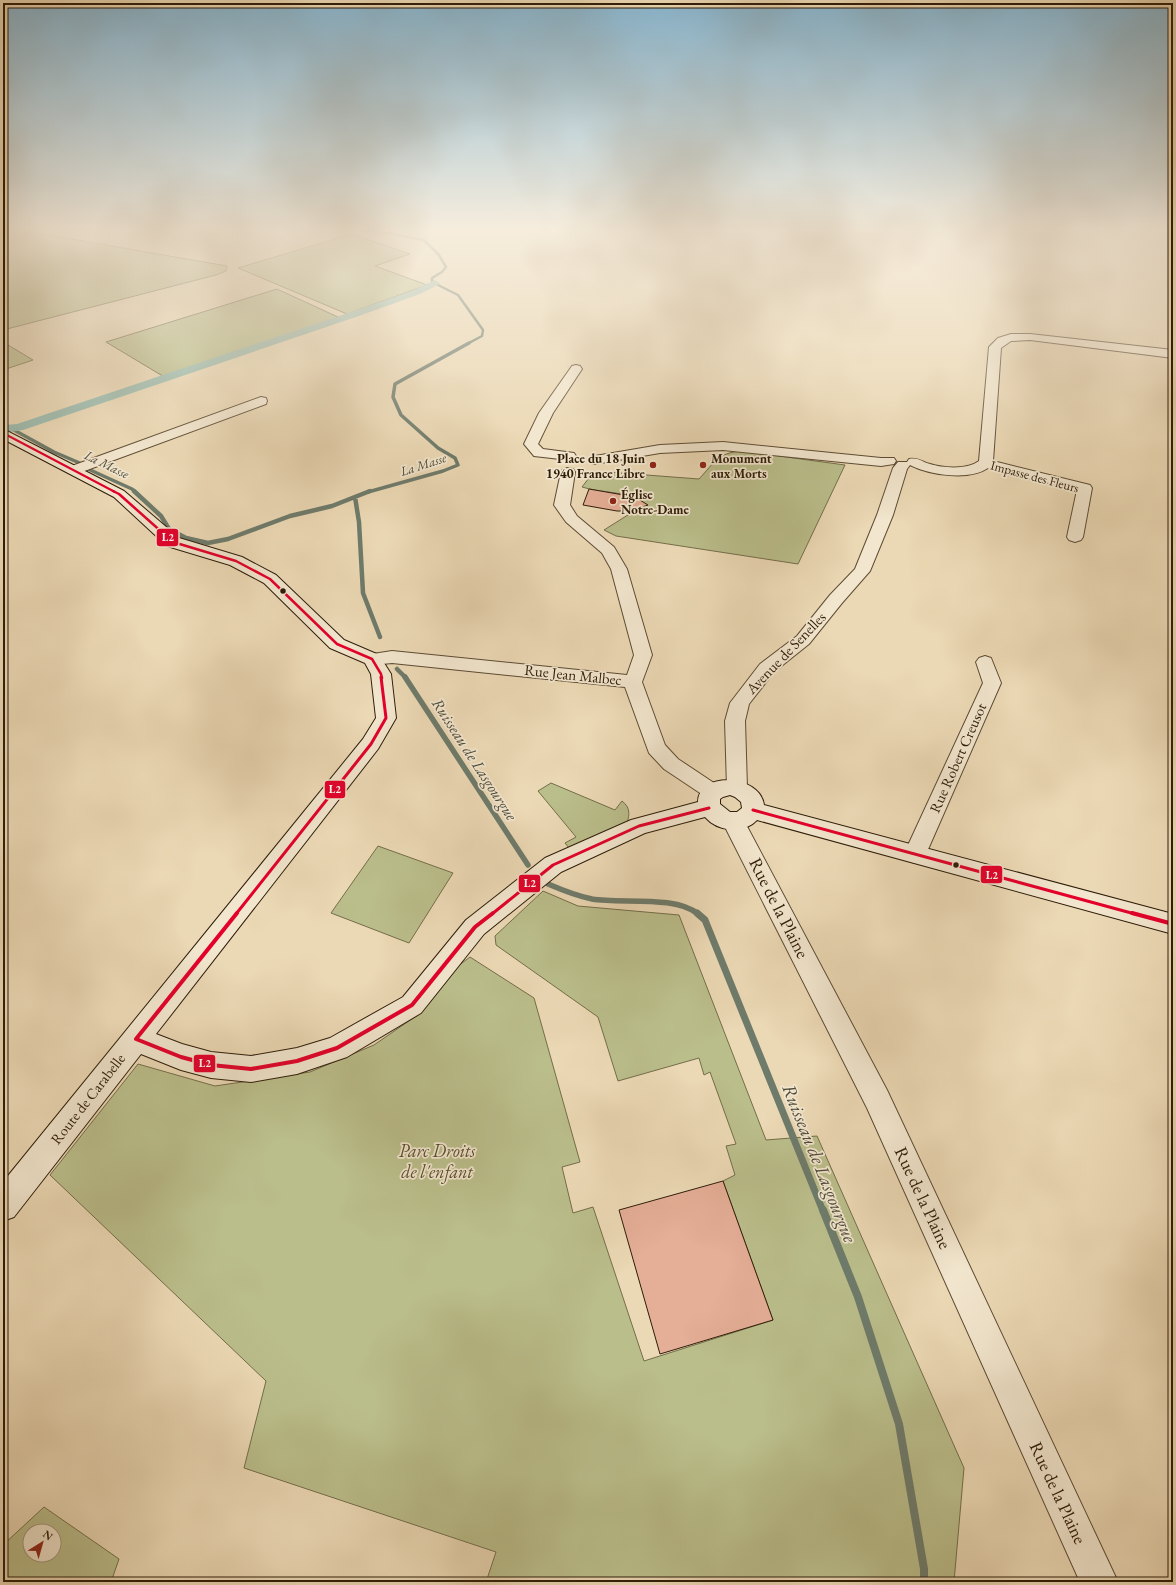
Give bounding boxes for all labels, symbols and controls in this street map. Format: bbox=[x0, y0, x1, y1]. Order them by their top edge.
water label: La Masse bbox=[81, 446, 132, 483]
water label: La Masse bbox=[397, 449, 449, 480]
place label: Place du 18 Juin 1940 France Libre bbox=[546, 450, 646, 482]
place label: Monument aux Morts bbox=[711, 450, 772, 482]
street label: Impasse des Fleurs bbox=[989, 457, 1081, 496]
marker: Place du 18 Juin 1940 France Libre bbox=[648, 460, 658, 470]
marker: Monument aux Morts bbox=[698, 460, 708, 470]
place label: Église Notre-Dame bbox=[621, 486, 689, 518]
marker: Église Notre-Dame bbox=[608, 496, 618, 506]
line badge: L2 bbox=[156, 528, 179, 547]
text: L2 bbox=[162, 530, 174, 544]
unlabelled marker bbox=[278, 586, 288, 596]
street label: Avenue de Senelles bbox=[741, 607, 830, 698]
street label: Rue Jean Malbec bbox=[524, 660, 623, 689]
water label: Ruisseau de Lasgourgue bbox=[427, 694, 522, 825]
street label: Rue Robert Creusot bbox=[925, 700, 990, 816]
line badge: L2 bbox=[324, 780, 346, 799]
text: L2 bbox=[329, 782, 341, 796]
street label: Rue de la Plaine bbox=[744, 853, 815, 962]
unlabelled marker bbox=[951, 860, 961, 870]
line badge: L2 bbox=[980, 865, 1003, 884]
text: L2 bbox=[986, 868, 998, 882]
line badge: L2 bbox=[518, 874, 541, 893]
text: L2 bbox=[524, 876, 536, 890]
street label: Route de Carabelle bbox=[46, 1049, 129, 1148]
line badge: L2 bbox=[193, 1054, 216, 1073]
text: L2 bbox=[199, 1056, 211, 1070]
water label: Ruisseau de Lasgourgue bbox=[776, 1080, 863, 1247]
park label: Parc Droits de l'enfant bbox=[399, 1139, 476, 1184]
street label: Rue de la Plaine bbox=[890, 1143, 957, 1253]
street label: Rue de la Plaine bbox=[1025, 1438, 1092, 1548]
north arrow bbox=[22, 1523, 62, 1563]
text: N bbox=[40, 1527, 56, 1543]

